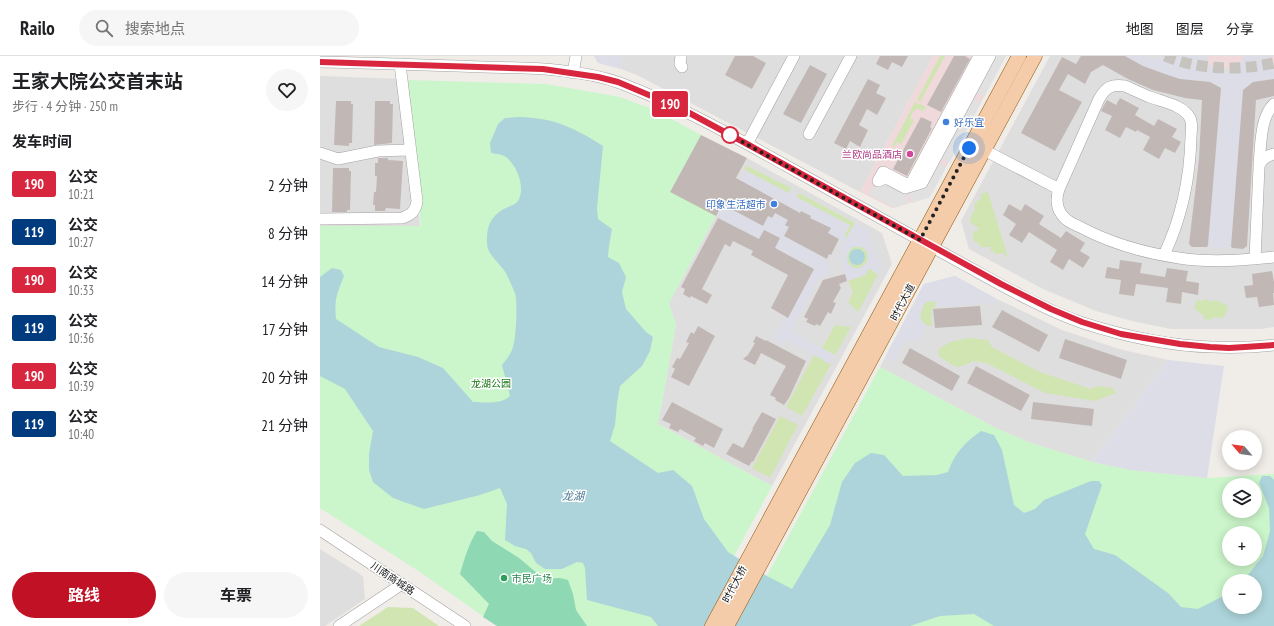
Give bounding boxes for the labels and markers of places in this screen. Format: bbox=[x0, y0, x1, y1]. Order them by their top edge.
place label: 好乐宜 bbox=[954, 116, 984, 129]
marker: 好乐宜 bbox=[941, 117, 951, 127]
unlabelled marker bbox=[721, 126, 739, 144]
place label: 兰欧尚品酒店 bbox=[842, 148, 902, 161]
marker: 兰欧尚品酒店 bbox=[905, 149, 915, 159]
place label: 印象生活超市 bbox=[706, 198, 766, 211]
marker: 印象生活超市 bbox=[769, 199, 779, 209]
place label: 市民广场 bbox=[512, 572, 552, 585]
marker: 市民广场 bbox=[499, 573, 509, 583]

